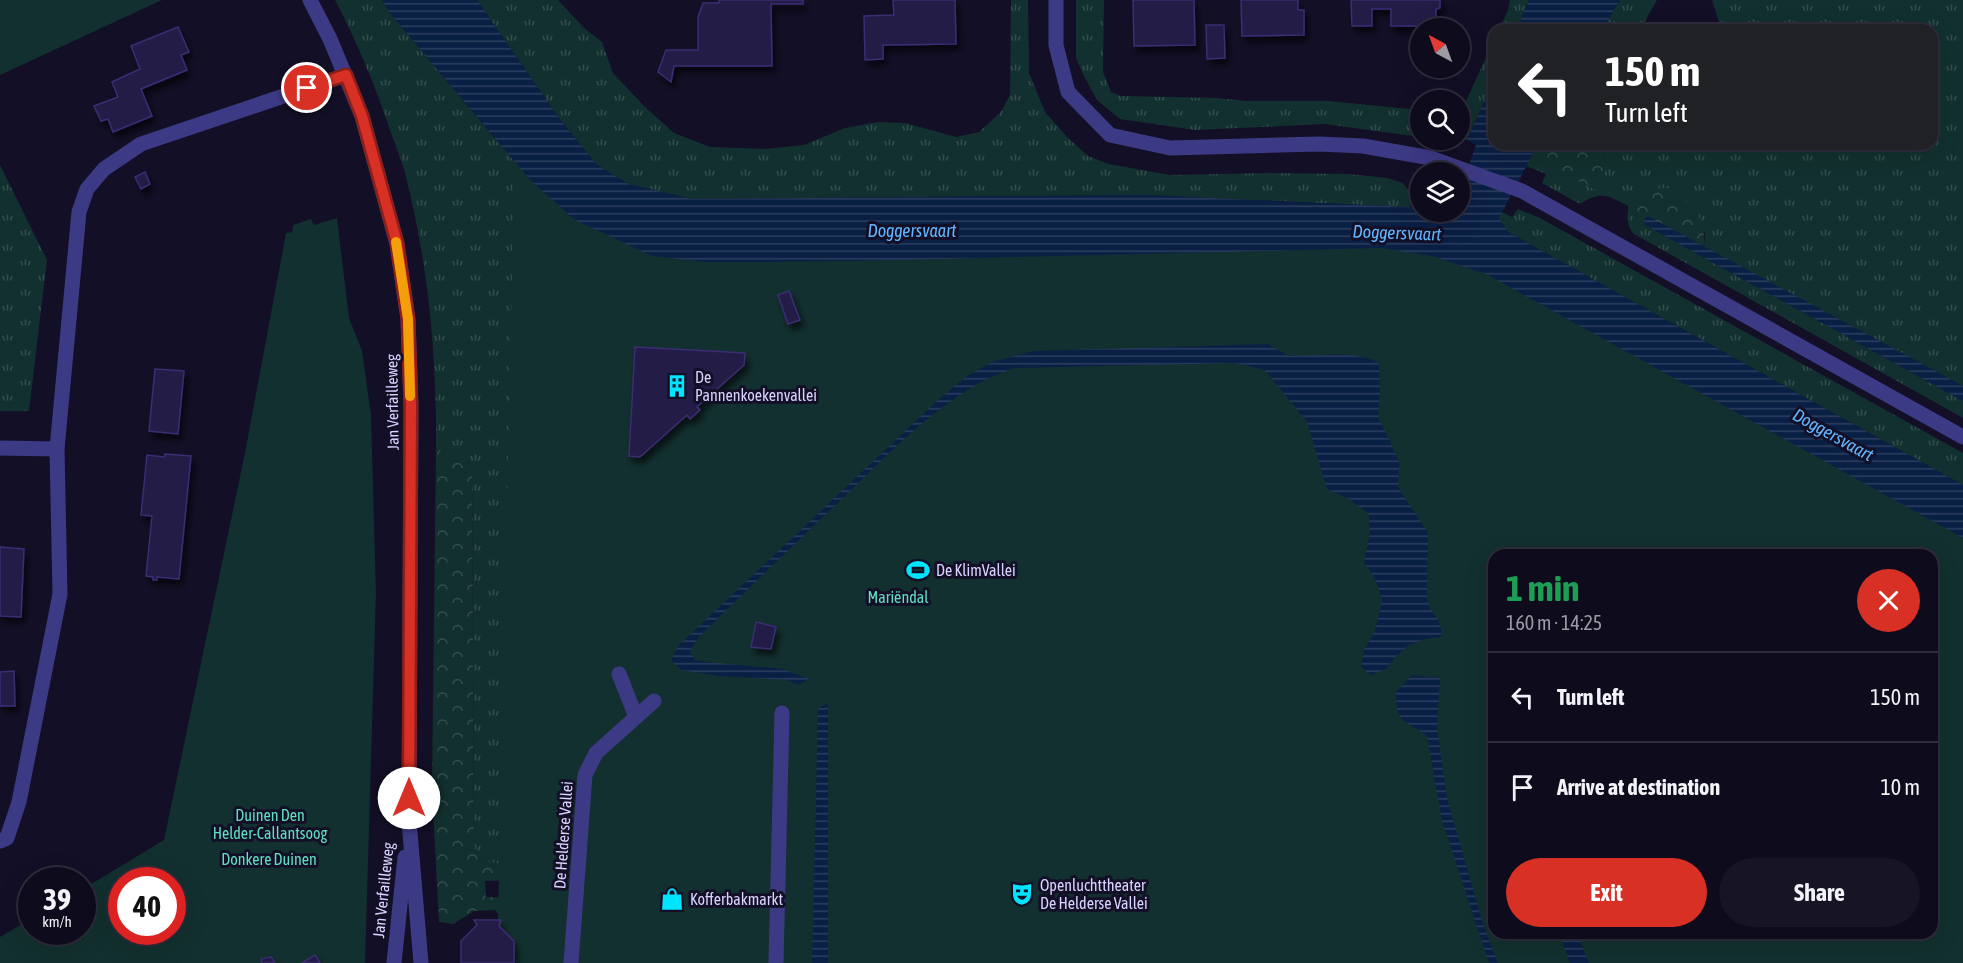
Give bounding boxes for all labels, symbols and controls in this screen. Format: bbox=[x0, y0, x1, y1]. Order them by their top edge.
north arrow bbox=[1410, 18, 1470, 78]
map controls bbox=[1410, 18, 1470, 222]
text: 150 m bbox=[1605, 47, 1700, 95]
icon: left bbox=[1506, 48, 1584, 126]
pin bbox=[281, 62, 332, 113]
icon: arrive bbox=[290, 71, 323, 104]
button: search bbox=[1410, 90, 1470, 150]
text: Turn left bbox=[1605, 97, 1688, 128]
button: layers bbox=[1410, 162, 1470, 222]
water label: Doggersvaart bbox=[868, 220, 957, 241]
water label: Doggersvaart bbox=[1352, 220, 1443, 245]
street label: Jan Verfailleweg bbox=[382, 354, 403, 450]
place label: De Pannenkoekenvallei bbox=[695, 368, 817, 404]
building icon: De Pannenkoekenvallei bbox=[664, 373, 690, 399]
water label: Doggersvaart bbox=[1789, 404, 1878, 466]
sports icon: De KlimVallei bbox=[905, 557, 931, 583]
place label: De KlimVallei bbox=[936, 561, 1016, 579]
text: 1 min bbox=[1506, 567, 1580, 609]
button: close bbox=[1857, 569, 1920, 632]
park label: Mariëndal bbox=[868, 588, 929, 606]
text: 160 m · 14:25 bbox=[1506, 611, 1602, 634]
icon: left bbox=[1506, 681, 1539, 714]
text: Turn left bbox=[1557, 684, 1624, 710]
text: 150 m bbox=[1870, 684, 1920, 710]
position arrow bbox=[377, 766, 441, 830]
icon: arrive bbox=[1506, 771, 1539, 804]
text: Arrive at destination bbox=[1557, 774, 1720, 800]
text: 10 m bbox=[1880, 774, 1920, 800]
street label: De Helderse Vallei bbox=[550, 781, 576, 889]
park label: Duinen Den Helder-Callantsoog bbox=[213, 806, 327, 843]
street label: Jan Verfailleweg bbox=[369, 841, 398, 939]
park label: Donkere Duinen bbox=[221, 850, 317, 868]
button: Exit bbox=[1506, 858, 1707, 927]
button: Share bbox=[1719, 858, 1920, 927]
speed limit sign: 40 bbox=[108, 867, 186, 945]
place label: Openluchttheater De Helderse Vallei bbox=[1040, 876, 1148, 912]
theatre icon: Openluchttheater De Helderse Vallei bbox=[1009, 881, 1035, 907]
text: 39 bbox=[43, 882, 71, 916]
shop icon: Kofferbakmarkt bbox=[659, 886, 685, 912]
place label: Kofferbakmarkt bbox=[690, 890, 783, 908]
text: km/h bbox=[42, 913, 72, 930]

